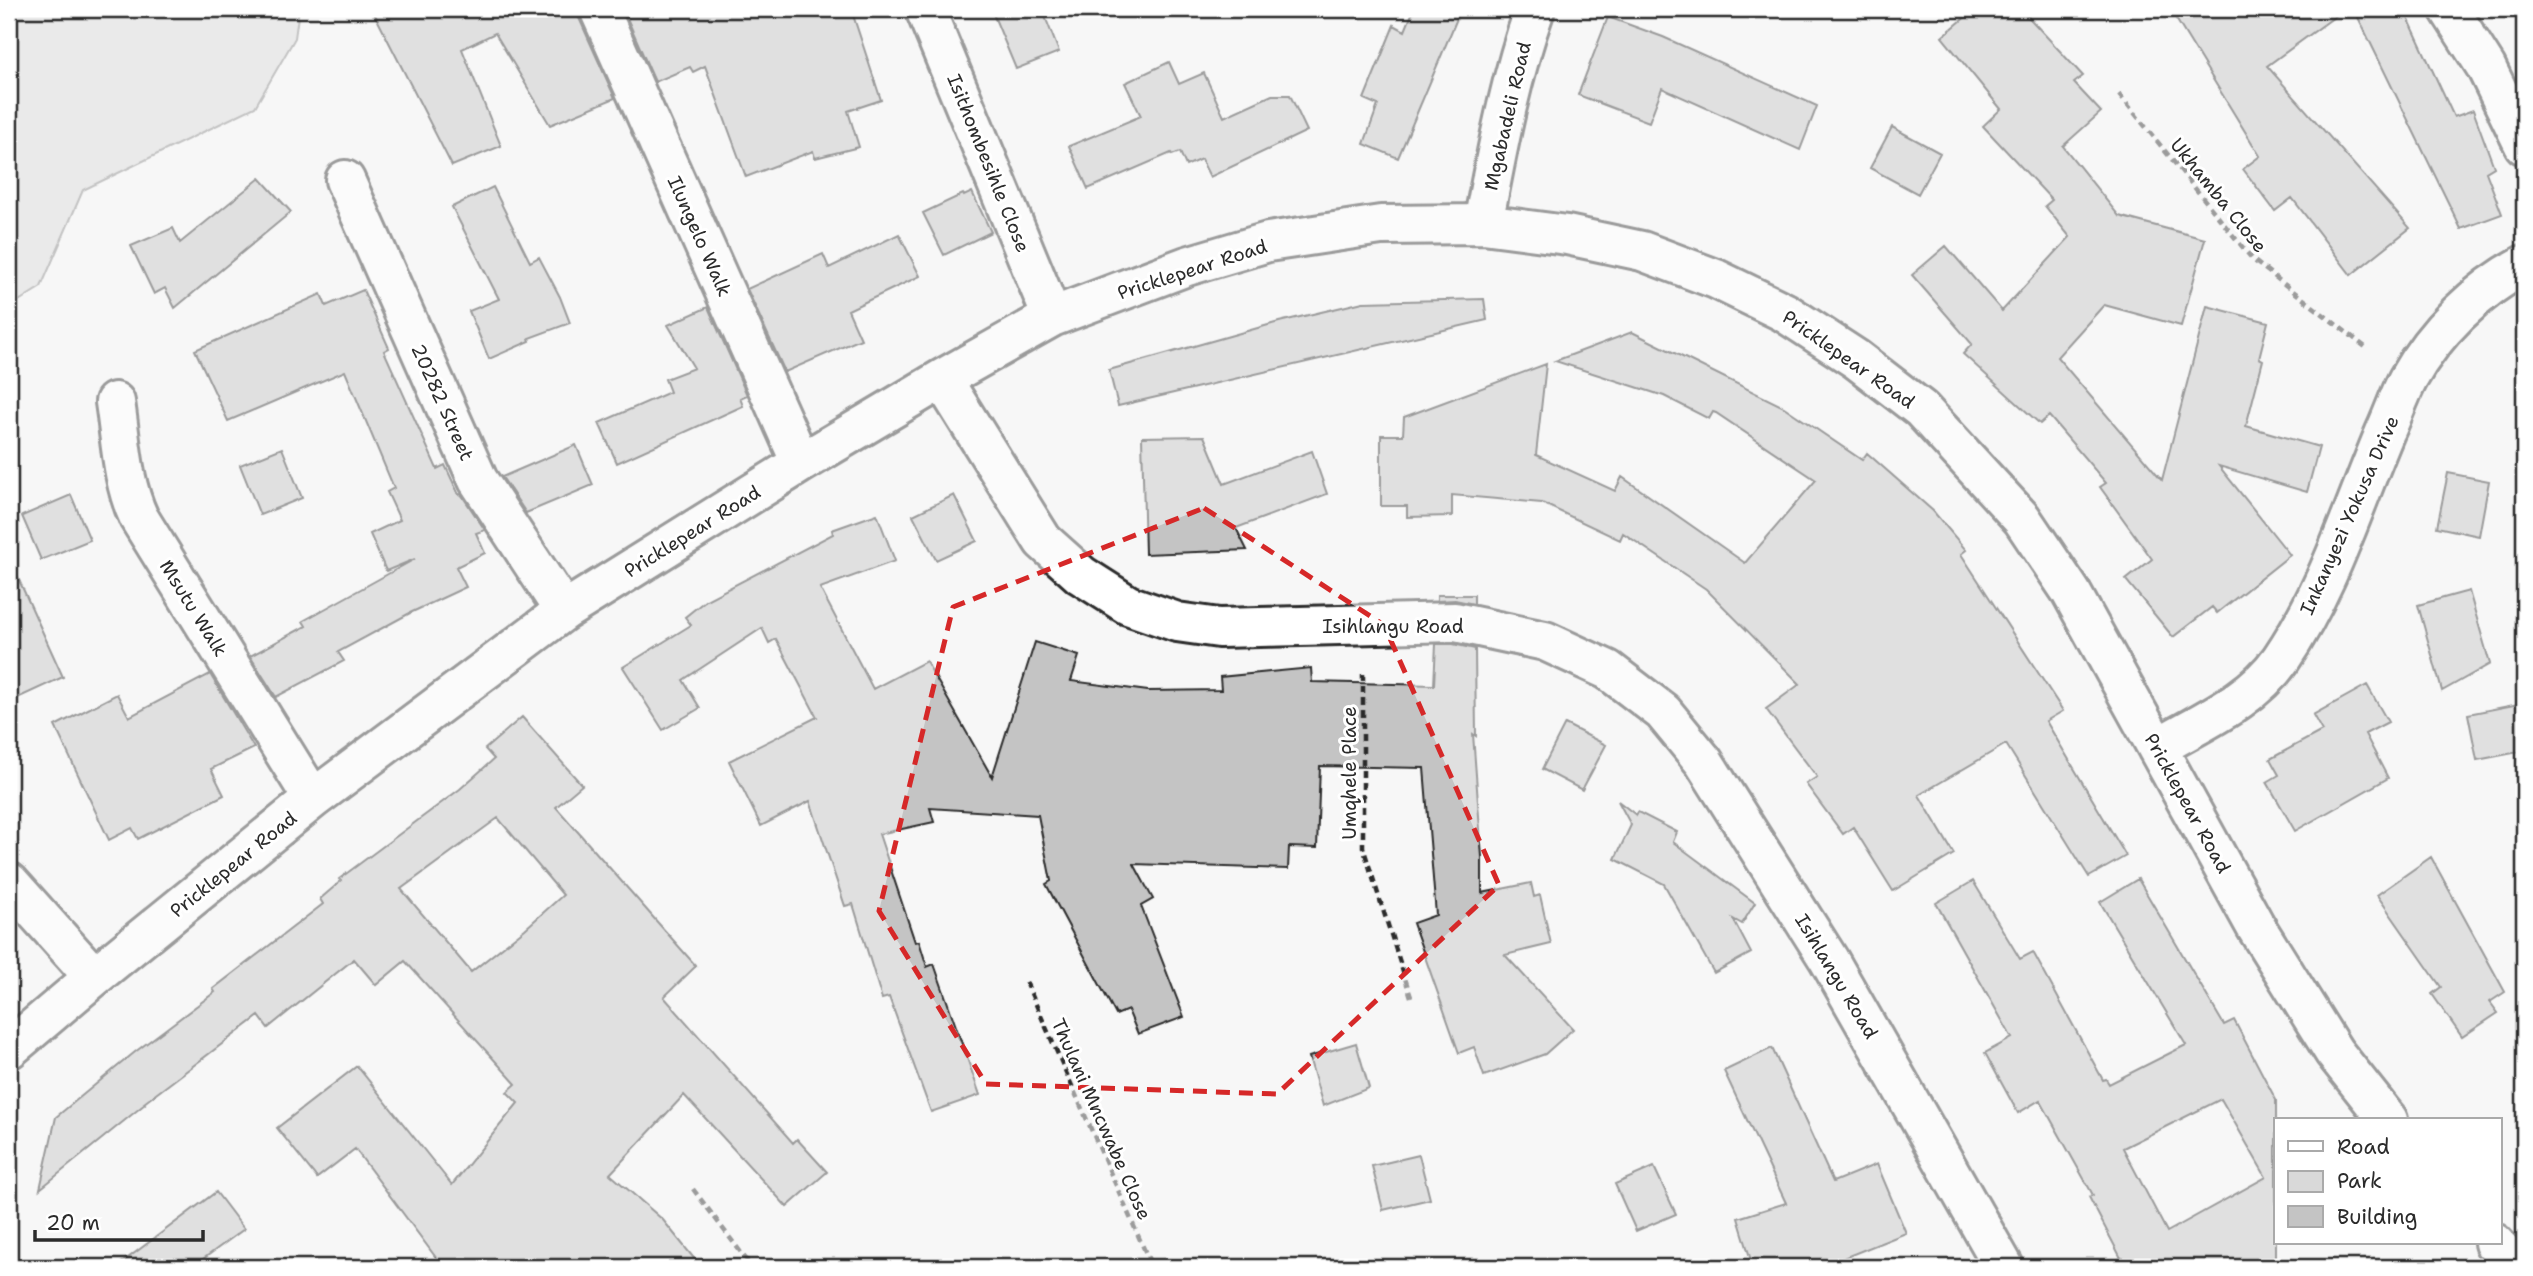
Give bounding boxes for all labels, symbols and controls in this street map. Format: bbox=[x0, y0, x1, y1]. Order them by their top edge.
street label: Mgabadeli Road bbox=[1478, 39, 1537, 193]
street label: Isithombesihle Close bbox=[941, 70, 1036, 256]
street label: Ukhamba Close bbox=[2165, 133, 2273, 258]
street label: Ilungelo Walk bbox=[662, 172, 737, 301]
street label: Pricklepear Road bbox=[1114, 233, 1270, 305]
street label: Pricklepear Road bbox=[1778, 304, 1920, 414]
street label: 20282 Street bbox=[406, 340, 479, 465]
street label: Inkanyezi Yokusa Drive bbox=[2294, 412, 2405, 619]
street label: Pricklepear Road bbox=[619, 479, 765, 583]
street label: Msutu Walk bbox=[154, 555, 233, 661]
street label: Isihlangu Road bbox=[1322, 614, 1464, 639]
street label: Umqhele Place bbox=[1337, 706, 1362, 840]
street label: Pricklepear Road bbox=[2139, 729, 2236, 878]
street label: Pricklepear Road bbox=[165, 806, 302, 923]
street label: Isihlangu Road bbox=[1789, 909, 1884, 1043]
street label: Thulani Mncwabe Close bbox=[1046, 1015, 1157, 1224]
legend bbox=[2274, 1118, 2502, 1244]
text: Road bbox=[2337, 1133, 2390, 1161]
text: Park bbox=[2337, 1167, 2382, 1195]
scale bar bbox=[35, 1199, 203, 1243]
text: Building bbox=[2337, 1203, 2417, 1231]
text: 20 m bbox=[46, 1209, 100, 1237]

